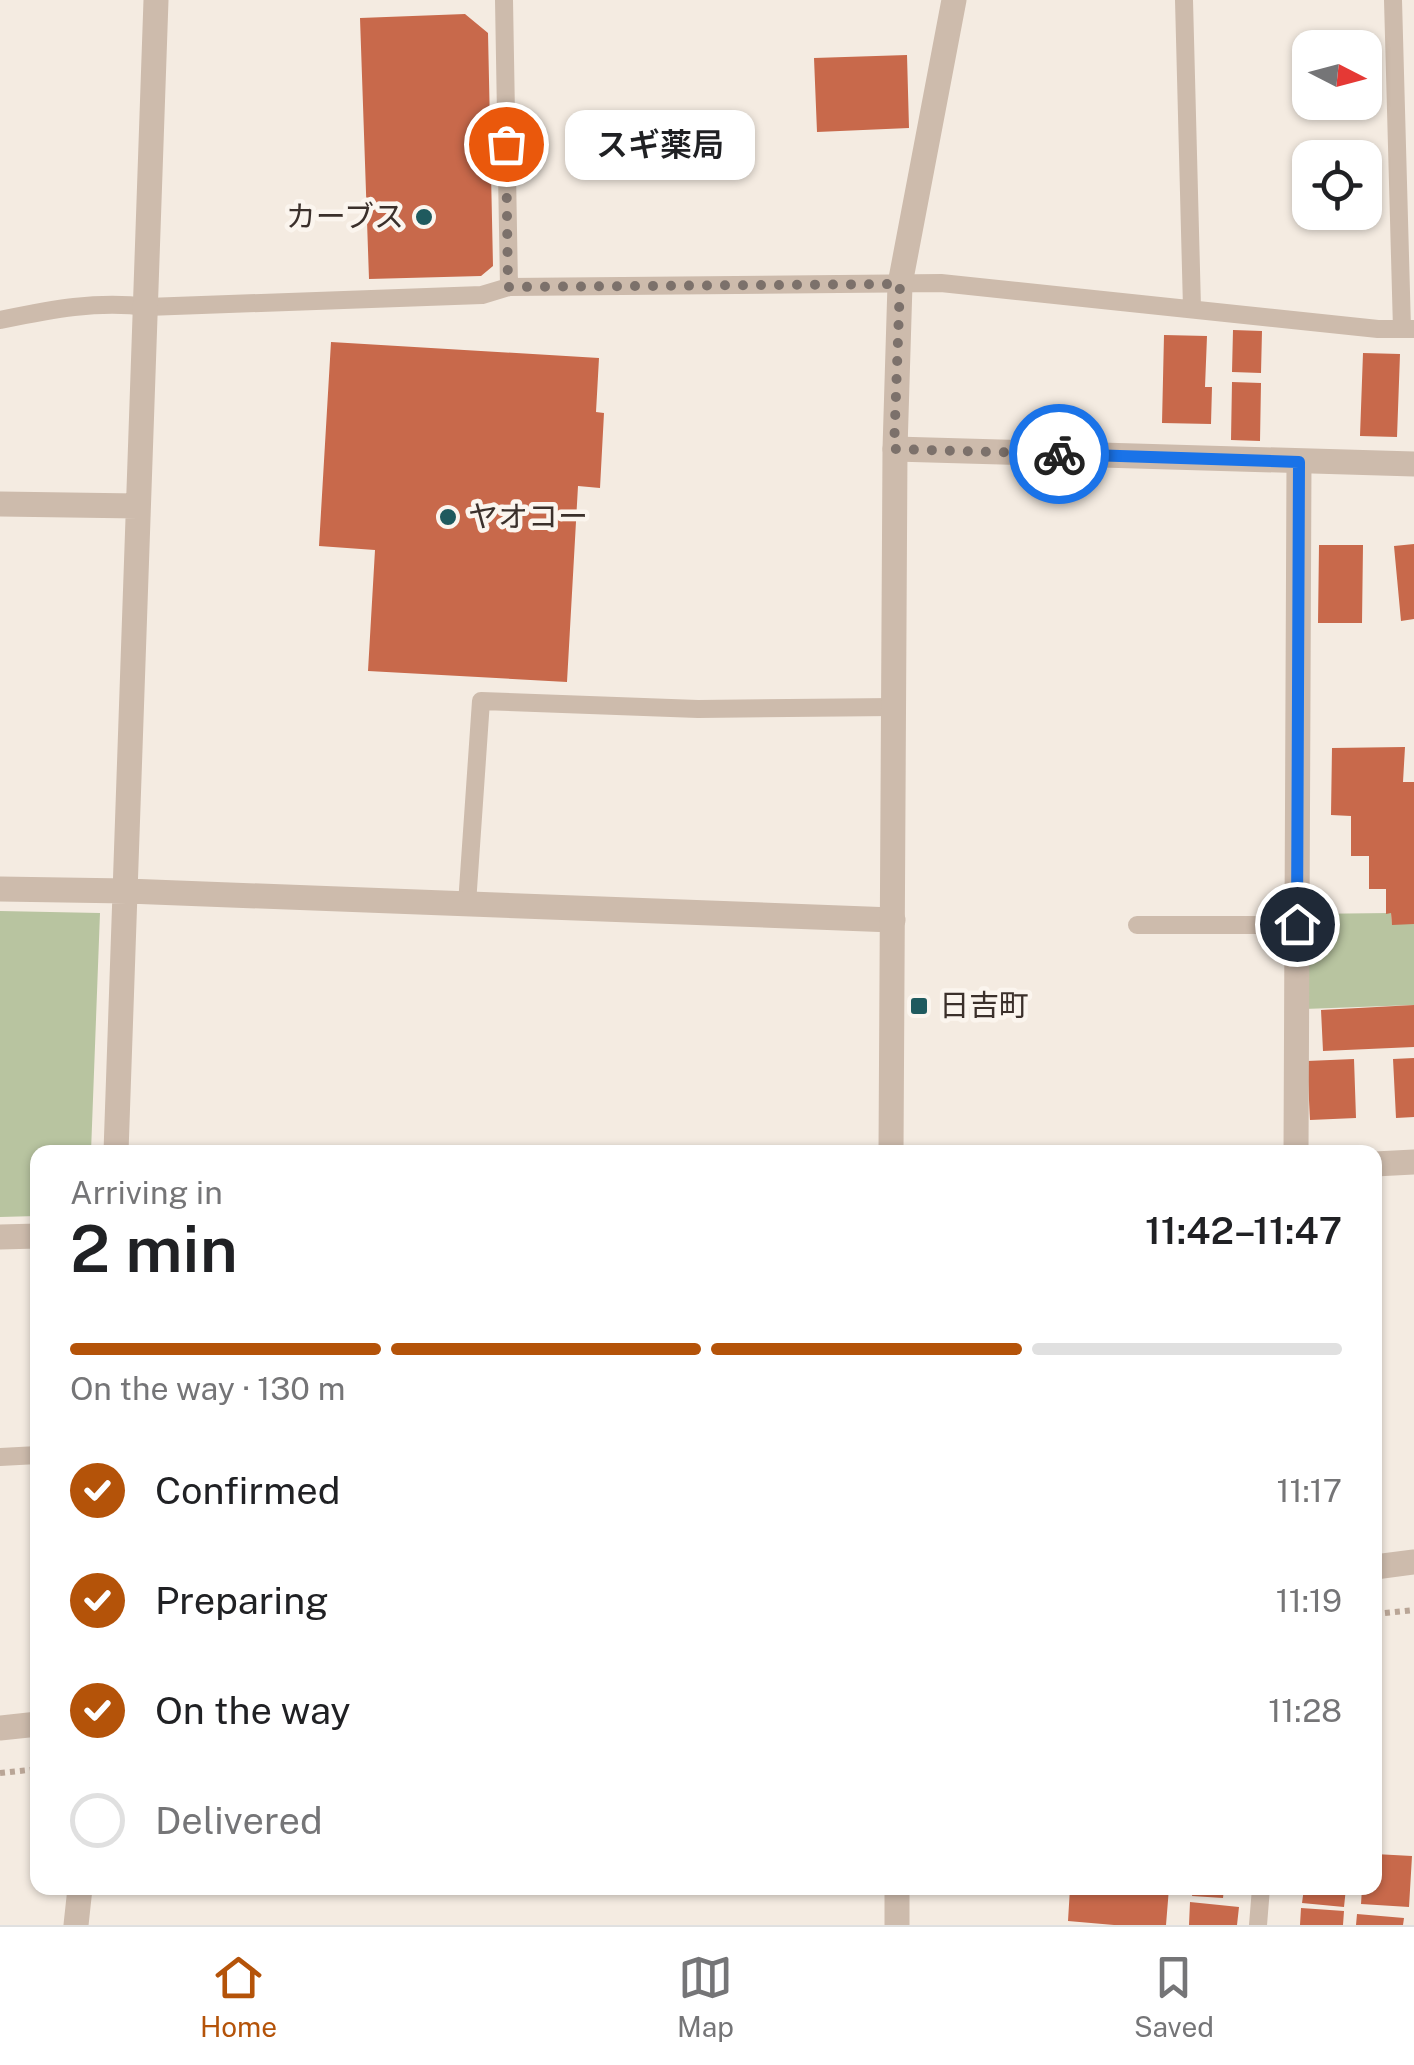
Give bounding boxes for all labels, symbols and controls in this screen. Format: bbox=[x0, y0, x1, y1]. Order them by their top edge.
north arrow bbox=[1292, 30, 1382, 120]
map controls bbox=[1292, 30, 1382, 230]
pin bbox=[464, 102, 549, 187]
callout: スギ薬局 bbox=[566, 109, 756, 179]
icon: bag bbox=[479, 117, 534, 172]
text: スギ薬局 bbox=[596, 126, 724, 163]
button: locate bbox=[1292, 140, 1382, 230]
place label: カーブス bbox=[286, 198, 404, 234]
marker: カーブス bbox=[413, 206, 435, 228]
courier bbox=[1009, 404, 1109, 504]
icon: bike bbox=[1032, 427, 1087, 482]
place label: ヤオコー bbox=[468, 498, 588, 534]
marker: ヤオコー bbox=[437, 506, 459, 528]
pin bbox=[1255, 882, 1340, 967]
icon: home bbox=[1270, 897, 1325, 952]
place label: 日吉町 bbox=[939, 987, 1029, 1023]
marker: 日吉町 bbox=[908, 995, 930, 1017]
text: Arriving in bbox=[70, 1174, 223, 1211]
text: 11:42–11:47 bbox=[1145, 1208, 1342, 1253]
text: 2 min bbox=[70, 1210, 238, 1287]
text: On the way · 130 m bbox=[70, 1370, 345, 1407]
icon: check bbox=[70, 1463, 125, 1518]
text: Confirmed bbox=[155, 1468, 340, 1513]
text: 11:17 bbox=[1276, 1472, 1342, 1509]
icon: check bbox=[70, 1573, 125, 1628]
text: Preparing bbox=[155, 1578, 329, 1623]
text: 11:19 bbox=[1276, 1582, 1342, 1619]
icon: check bbox=[70, 1683, 125, 1738]
text: On the way bbox=[155, 1688, 351, 1733]
text: 11:28 bbox=[1268, 1692, 1342, 1729]
text: Delivered bbox=[155, 1798, 323, 1843]
tab: Home bbox=[200, 1950, 277, 2043]
tab: Map bbox=[677, 1950, 734, 2043]
tab: Saved bbox=[1134, 1950, 1214, 2043]

